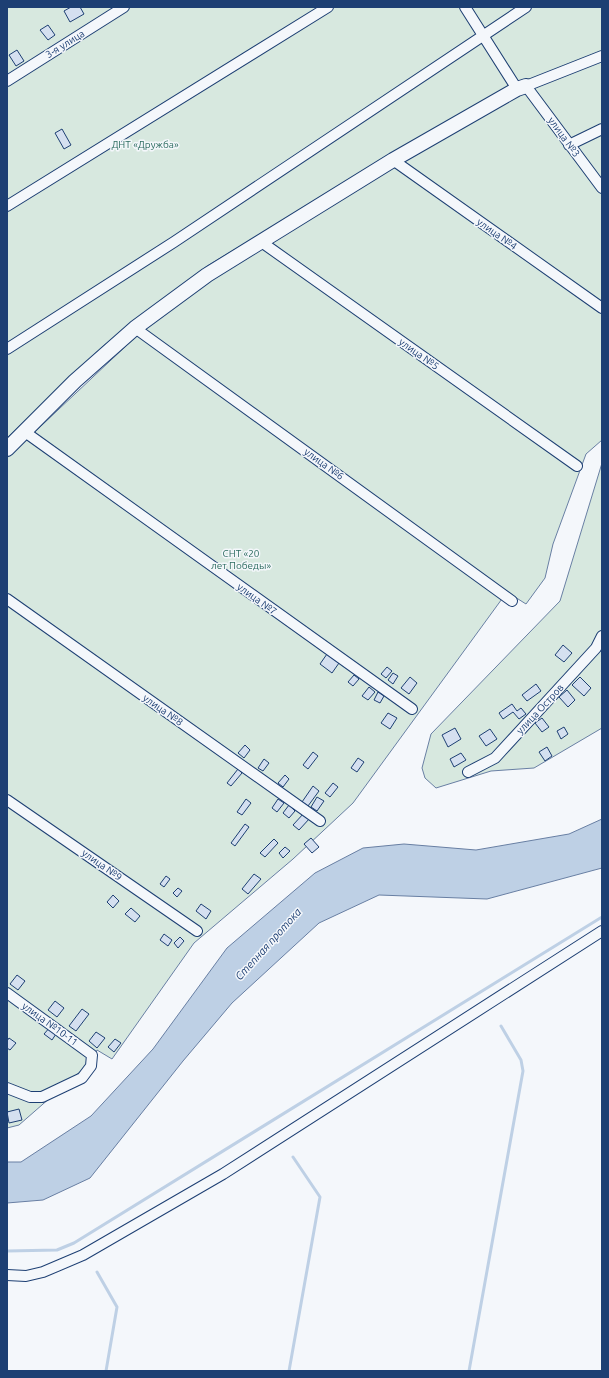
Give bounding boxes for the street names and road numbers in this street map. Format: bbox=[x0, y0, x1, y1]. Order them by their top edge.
street label: 3-я улица bbox=[44, 28, 86, 60]
street label: улица №3 bbox=[546, 115, 582, 159]
street label: улица №4 bbox=[475, 216, 519, 252]
street label: улица №5 bbox=[397, 336, 441, 372]
street label: улица №6 bbox=[302, 446, 346, 482]
street label: улица №7 bbox=[235, 581, 279, 617]
street label: улица Остров bbox=[514, 682, 566, 736]
street label: улица №8 bbox=[141, 692, 185, 728]
street label: улица №9 bbox=[80, 847, 124, 883]
street label: улица №10-11 bbox=[20, 1000, 80, 1048]

